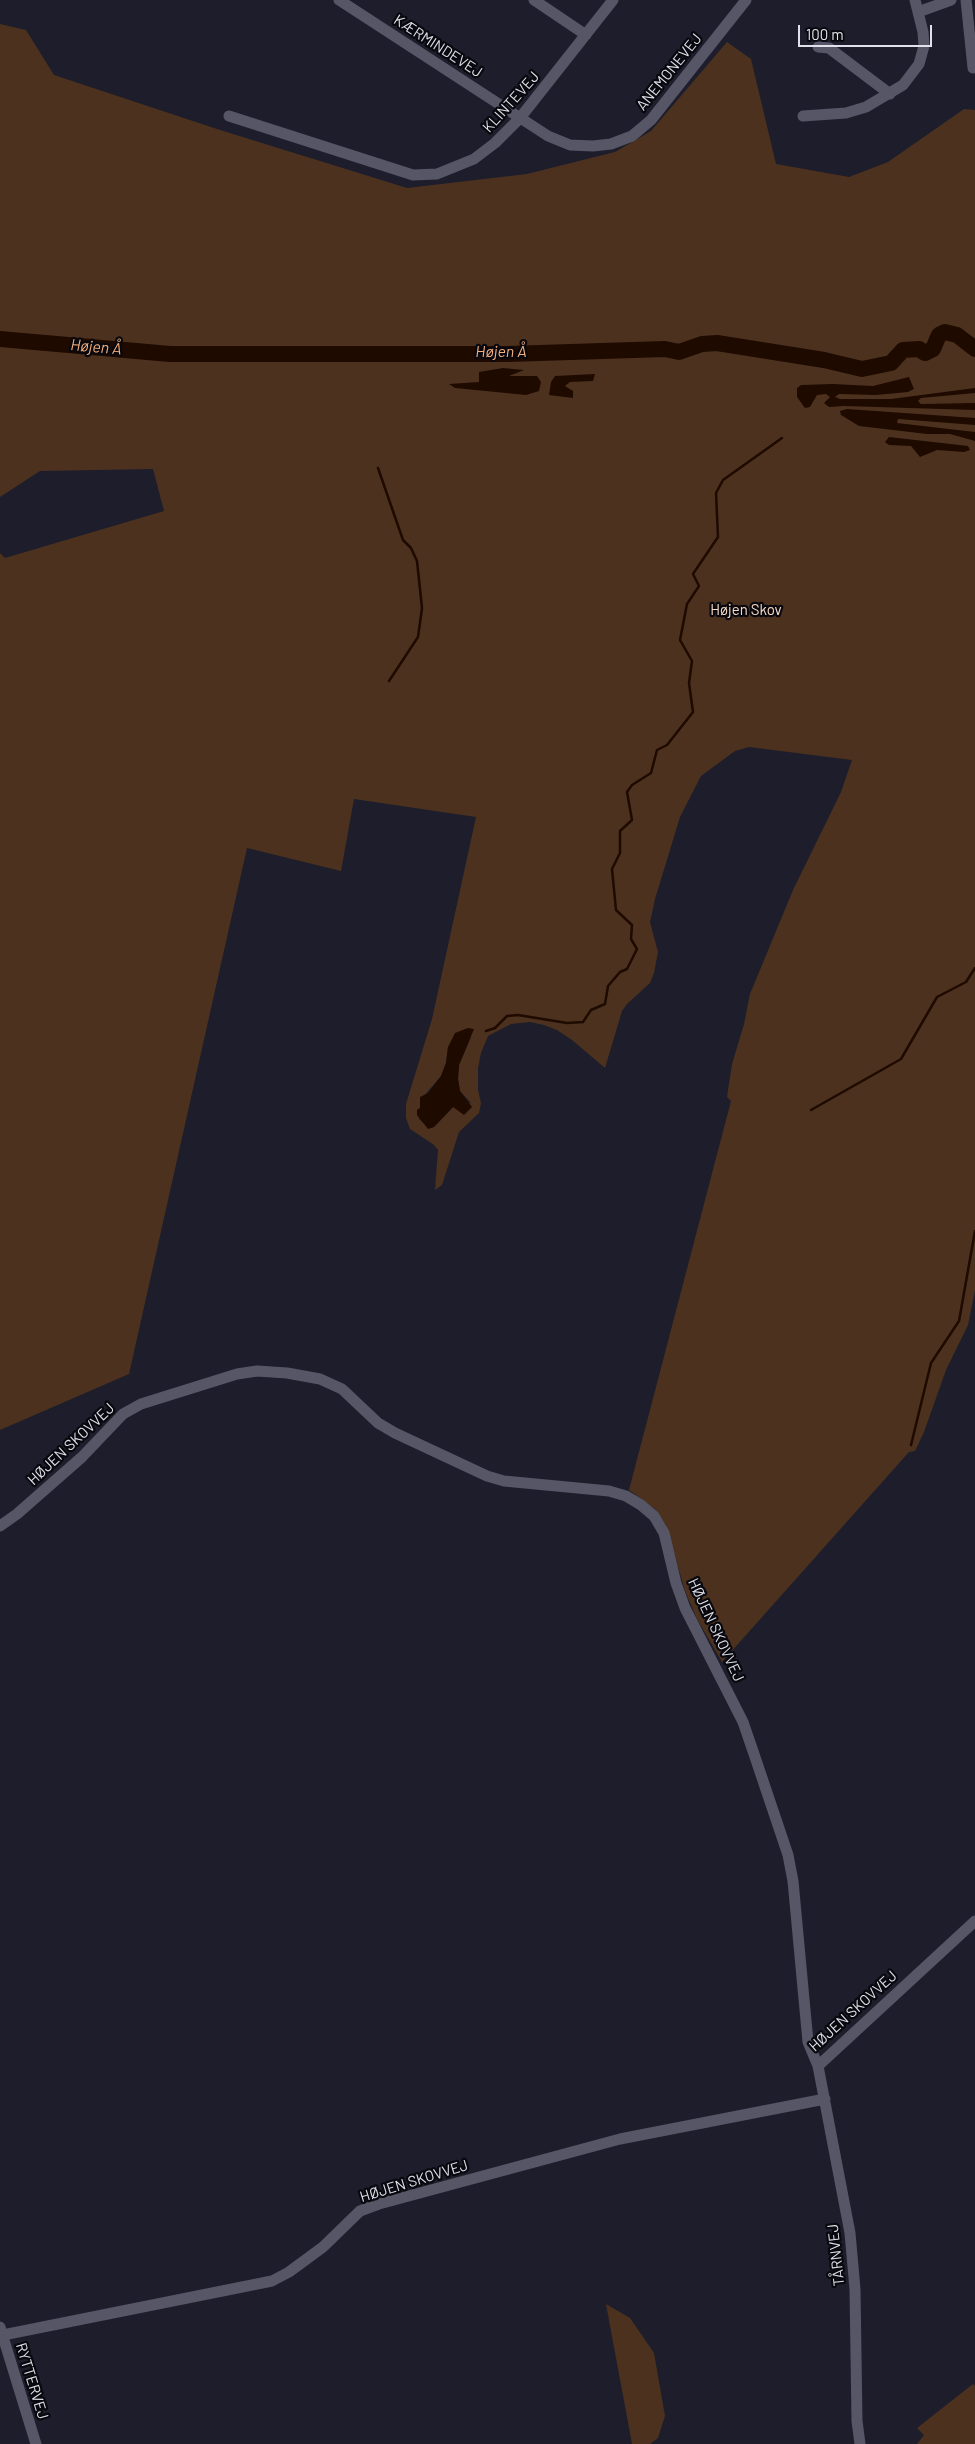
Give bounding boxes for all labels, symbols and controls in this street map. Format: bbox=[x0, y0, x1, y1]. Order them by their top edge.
street label: KÆRMINDEVEJ bbox=[390, 11, 486, 81]
scale bar bbox=[800, 15, 934, 47]
text: 100 m bbox=[806, 25, 844, 43]
street label: ANEMONEVEJ bbox=[633, 30, 705, 114]
street label: KLINTEVEJ bbox=[479, 68, 543, 136]
water label: Højen Å bbox=[70, 335, 122, 359]
water label: Højen Å bbox=[475, 342, 527, 362]
park label: Højen Skov bbox=[710, 601, 782, 619]
street label: HØJEN SKOVVEJ bbox=[24, 1399, 118, 1489]
street label: HØJEN SKOVVEJ bbox=[684, 1575, 748, 1685]
street label: HØJEN SKOVVEJ bbox=[805, 1967, 901, 2055]
street label: HØJEN SKOVVEJ bbox=[358, 2156, 470, 2206]
street label: TÅRNVEJ bbox=[824, 2223, 848, 2287]
street label: RYTTERVEJ bbox=[12, 2341, 52, 2421]

